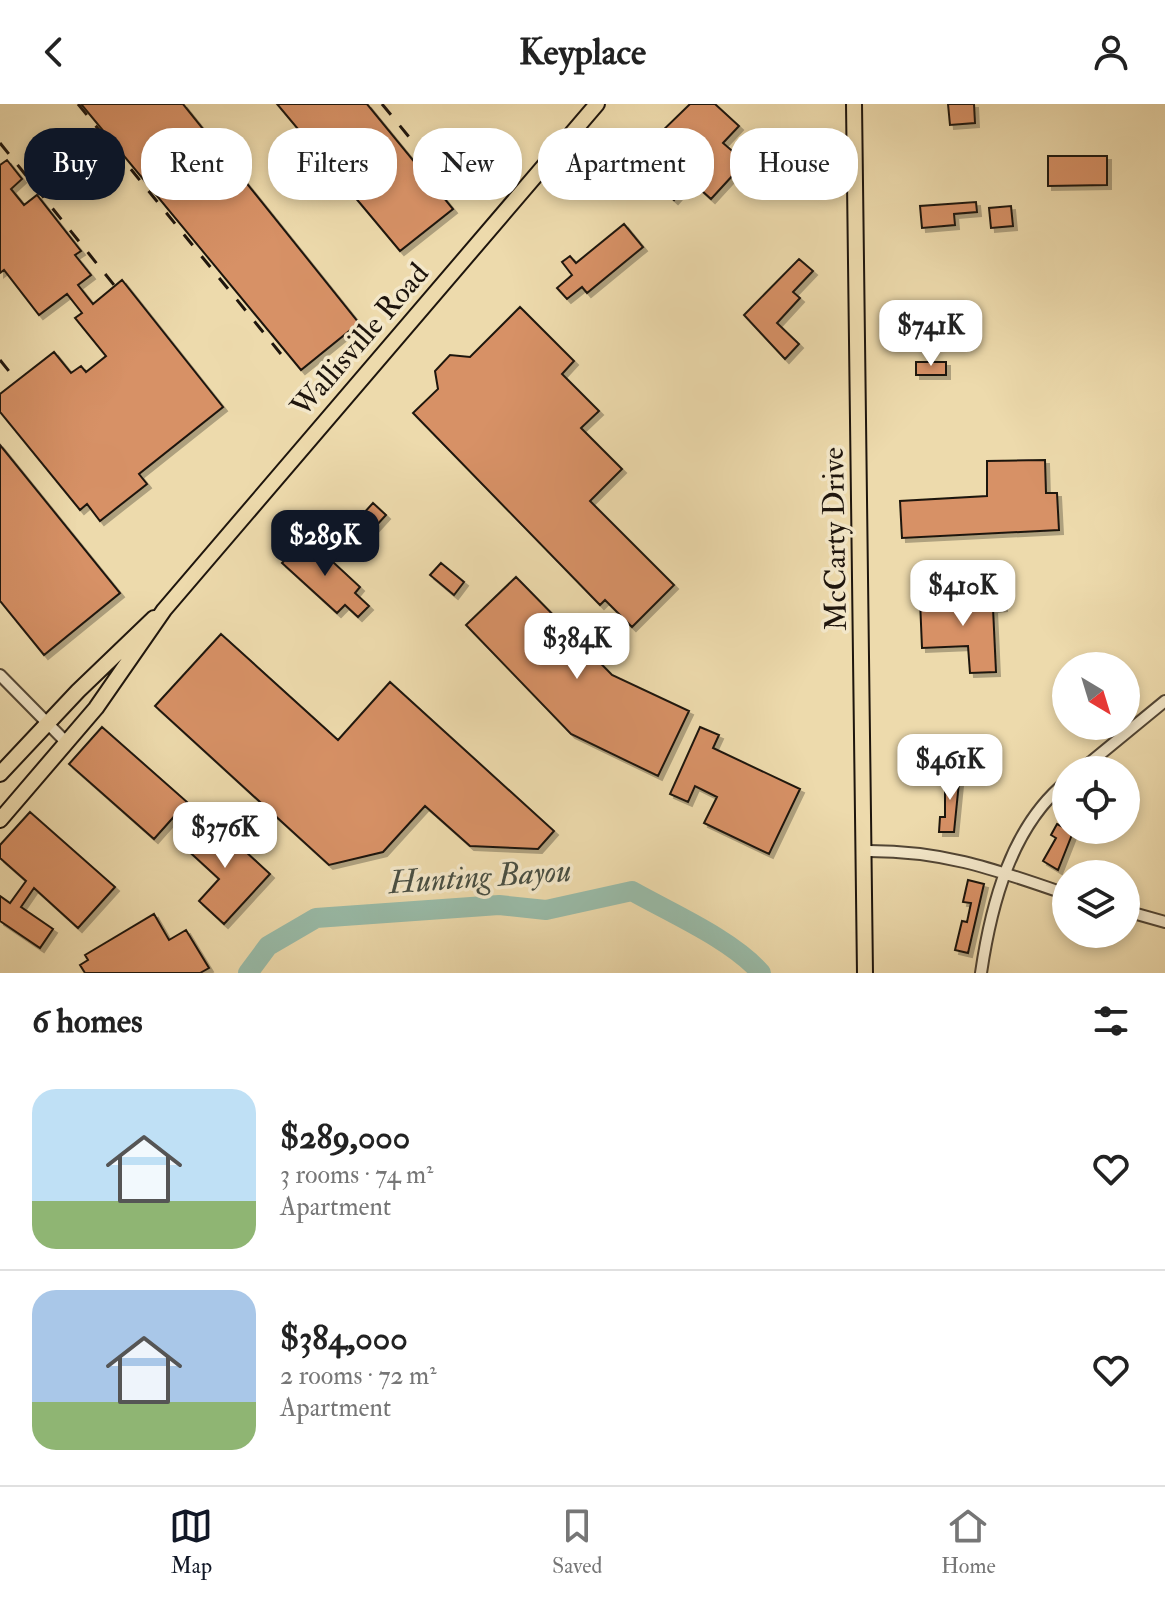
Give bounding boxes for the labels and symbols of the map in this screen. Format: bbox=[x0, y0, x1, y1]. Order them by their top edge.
street label: Wallisville Road bbox=[283, 255, 437, 425]
pin: $741K bbox=[875, 300, 987, 368]
street label: McCarty Drive bbox=[815, 447, 855, 631]
pin: $289K bbox=[269, 510, 381, 578]
pin: $410K bbox=[907, 560, 1019, 628]
pin: $384K bbox=[521, 613, 633, 681]
north arrow bbox=[1052, 652, 1140, 740]
pin: $461K bbox=[894, 734, 1006, 802]
pin: $376K bbox=[169, 802, 281, 870]
water label: Hunting Bayou bbox=[385, 851, 573, 903]

